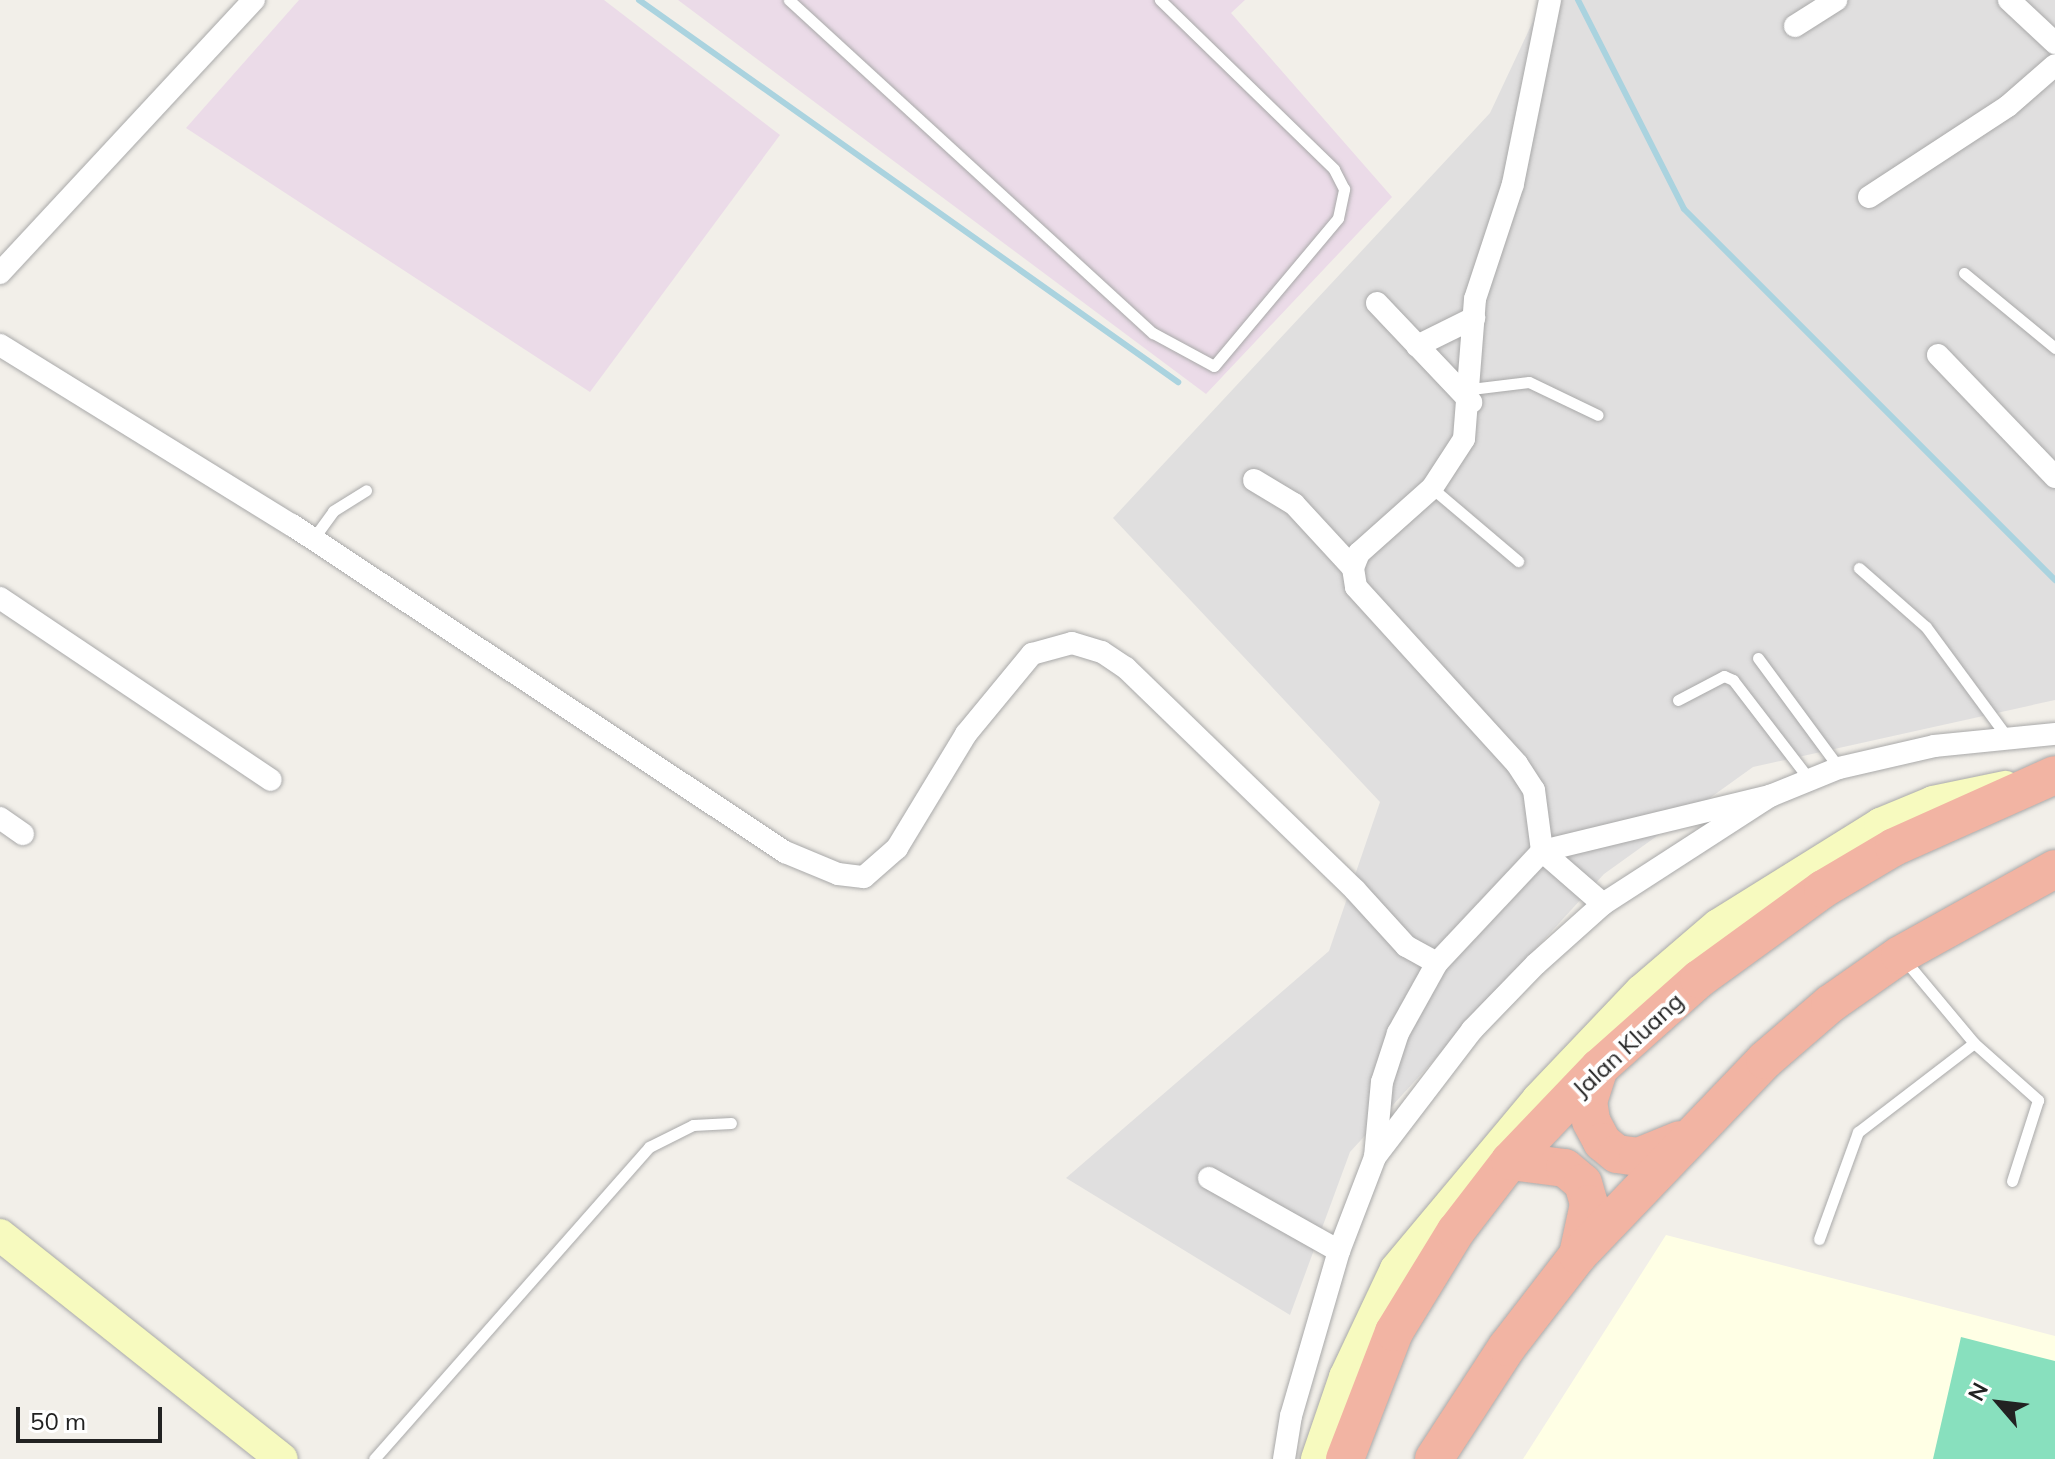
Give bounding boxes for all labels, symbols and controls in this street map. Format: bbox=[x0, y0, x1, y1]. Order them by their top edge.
street label: Jalan Kluang bbox=[1567, 987, 1689, 1103]
north arrow bbox=[1959, 1363, 2039, 1443]
text: N bbox=[1962, 1378, 1994, 1406]
scale bar bbox=[20, 1391, 166, 1441]
text: 50 m bbox=[30, 1406, 86, 1436]

